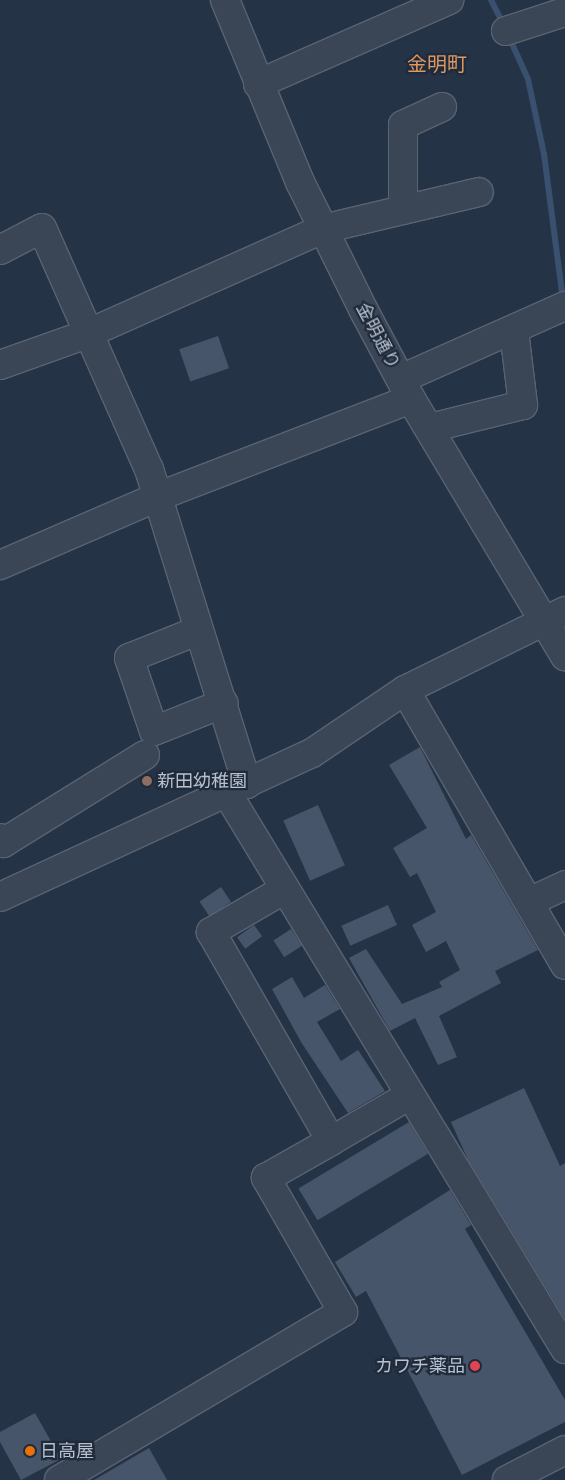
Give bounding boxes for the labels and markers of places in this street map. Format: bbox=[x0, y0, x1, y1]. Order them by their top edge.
place label: 新田幼稚園 bbox=[157, 770, 247, 792]
marker: 新田幼稚園 bbox=[141, 775, 153, 787]
place label: カワチ薬品 bbox=[375, 1355, 465, 1377]
marker: カワチ薬品 bbox=[469, 1360, 481, 1372]
place label: 日高屋 bbox=[40, 1440, 94, 1462]
marker: 日高屋 bbox=[24, 1445, 36, 1457]

